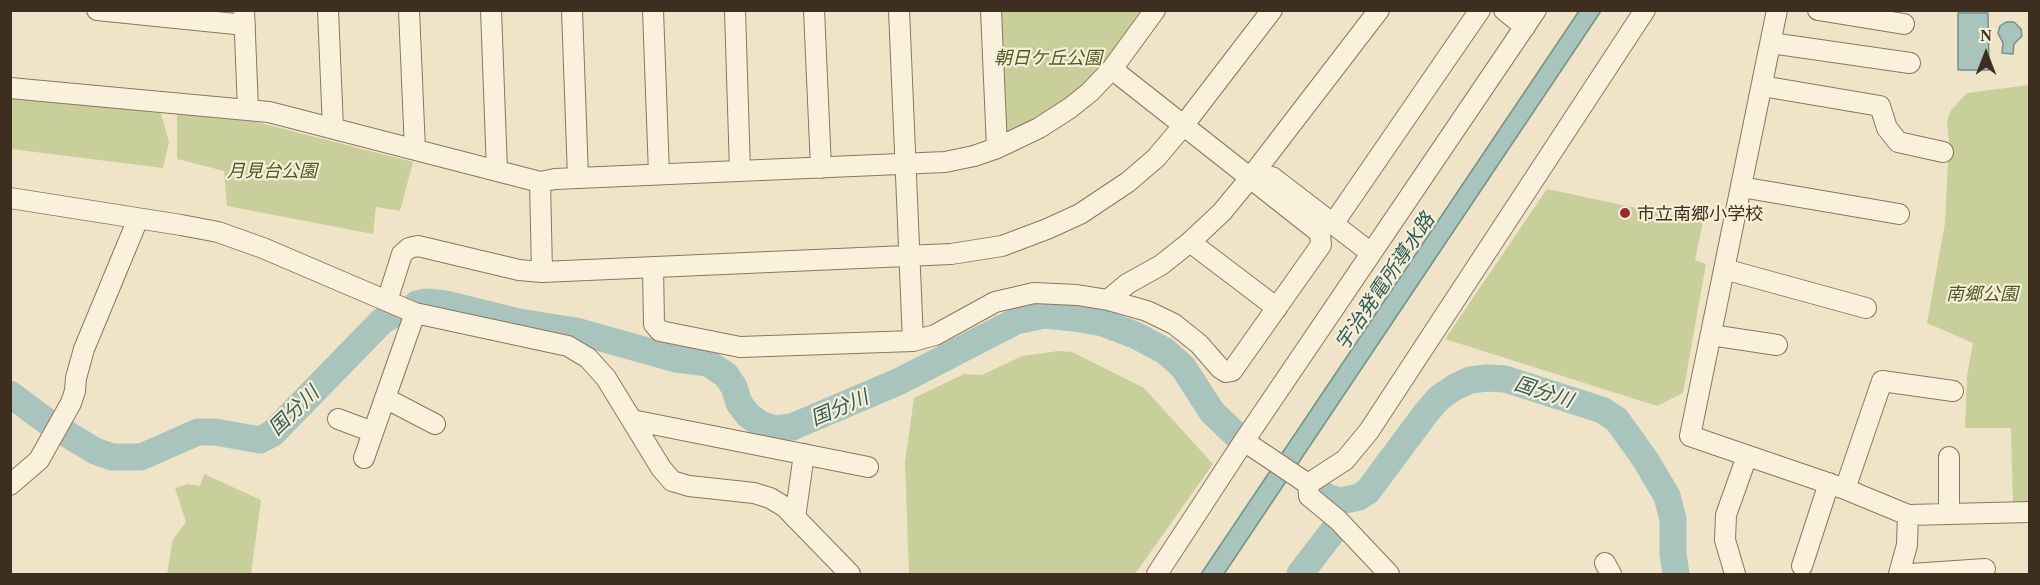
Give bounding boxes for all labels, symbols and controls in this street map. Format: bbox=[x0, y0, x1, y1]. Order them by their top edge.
north arrow bbox=[1956, 24, 2016, 84]
text: N bbox=[1980, 27, 1992, 44]
park label: 朝日ケ丘公園 bbox=[994, 46, 1102, 68]
park label: 月見台公園 bbox=[227, 159, 317, 181]
place label: 市立南郷小学校 bbox=[1637, 202, 1763, 224]
marker: 市立南郷小学校 bbox=[1618, 206, 1632, 220]
water label: 宇治発電所導水路 bbox=[1329, 208, 1439, 354]
park label: 南郷公園 bbox=[1946, 282, 2018, 304]
water label: 国分川 bbox=[1512, 370, 1576, 412]
water label: 国分川 bbox=[263, 381, 323, 439]
water label: 国分川 bbox=[807, 384, 871, 430]

